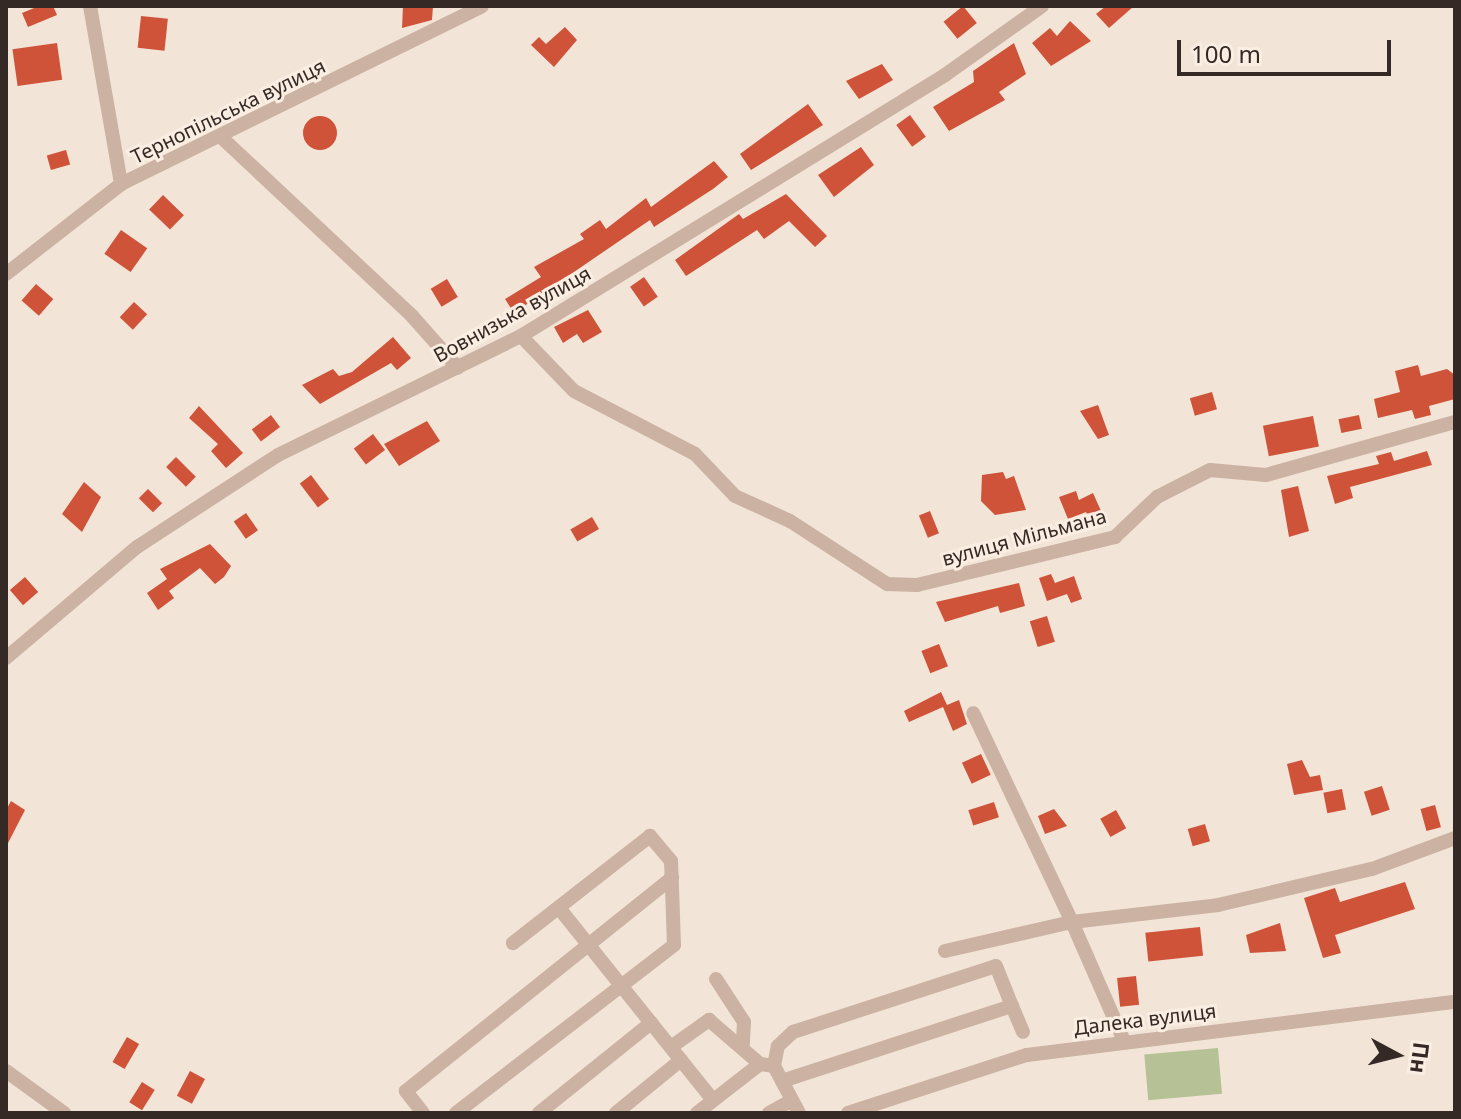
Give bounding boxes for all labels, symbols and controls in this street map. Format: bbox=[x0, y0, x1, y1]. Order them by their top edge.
scale bar bbox=[1181, 24, 1395, 74]
text: 100 m bbox=[1191, 37, 1261, 70]
street label: Тернопільська вулиця bbox=[127, 54, 329, 168]
street label: Вовнизька вулиця bbox=[429, 261, 595, 367]
street label: вулиця Мільмана bbox=[939, 504, 1109, 570]
street label: Далека вулиця bbox=[1072, 998, 1218, 1040]
north arrow bbox=[1357, 1015, 1437, 1095]
text: Пн bbox=[1404, 1041, 1438, 1075]

